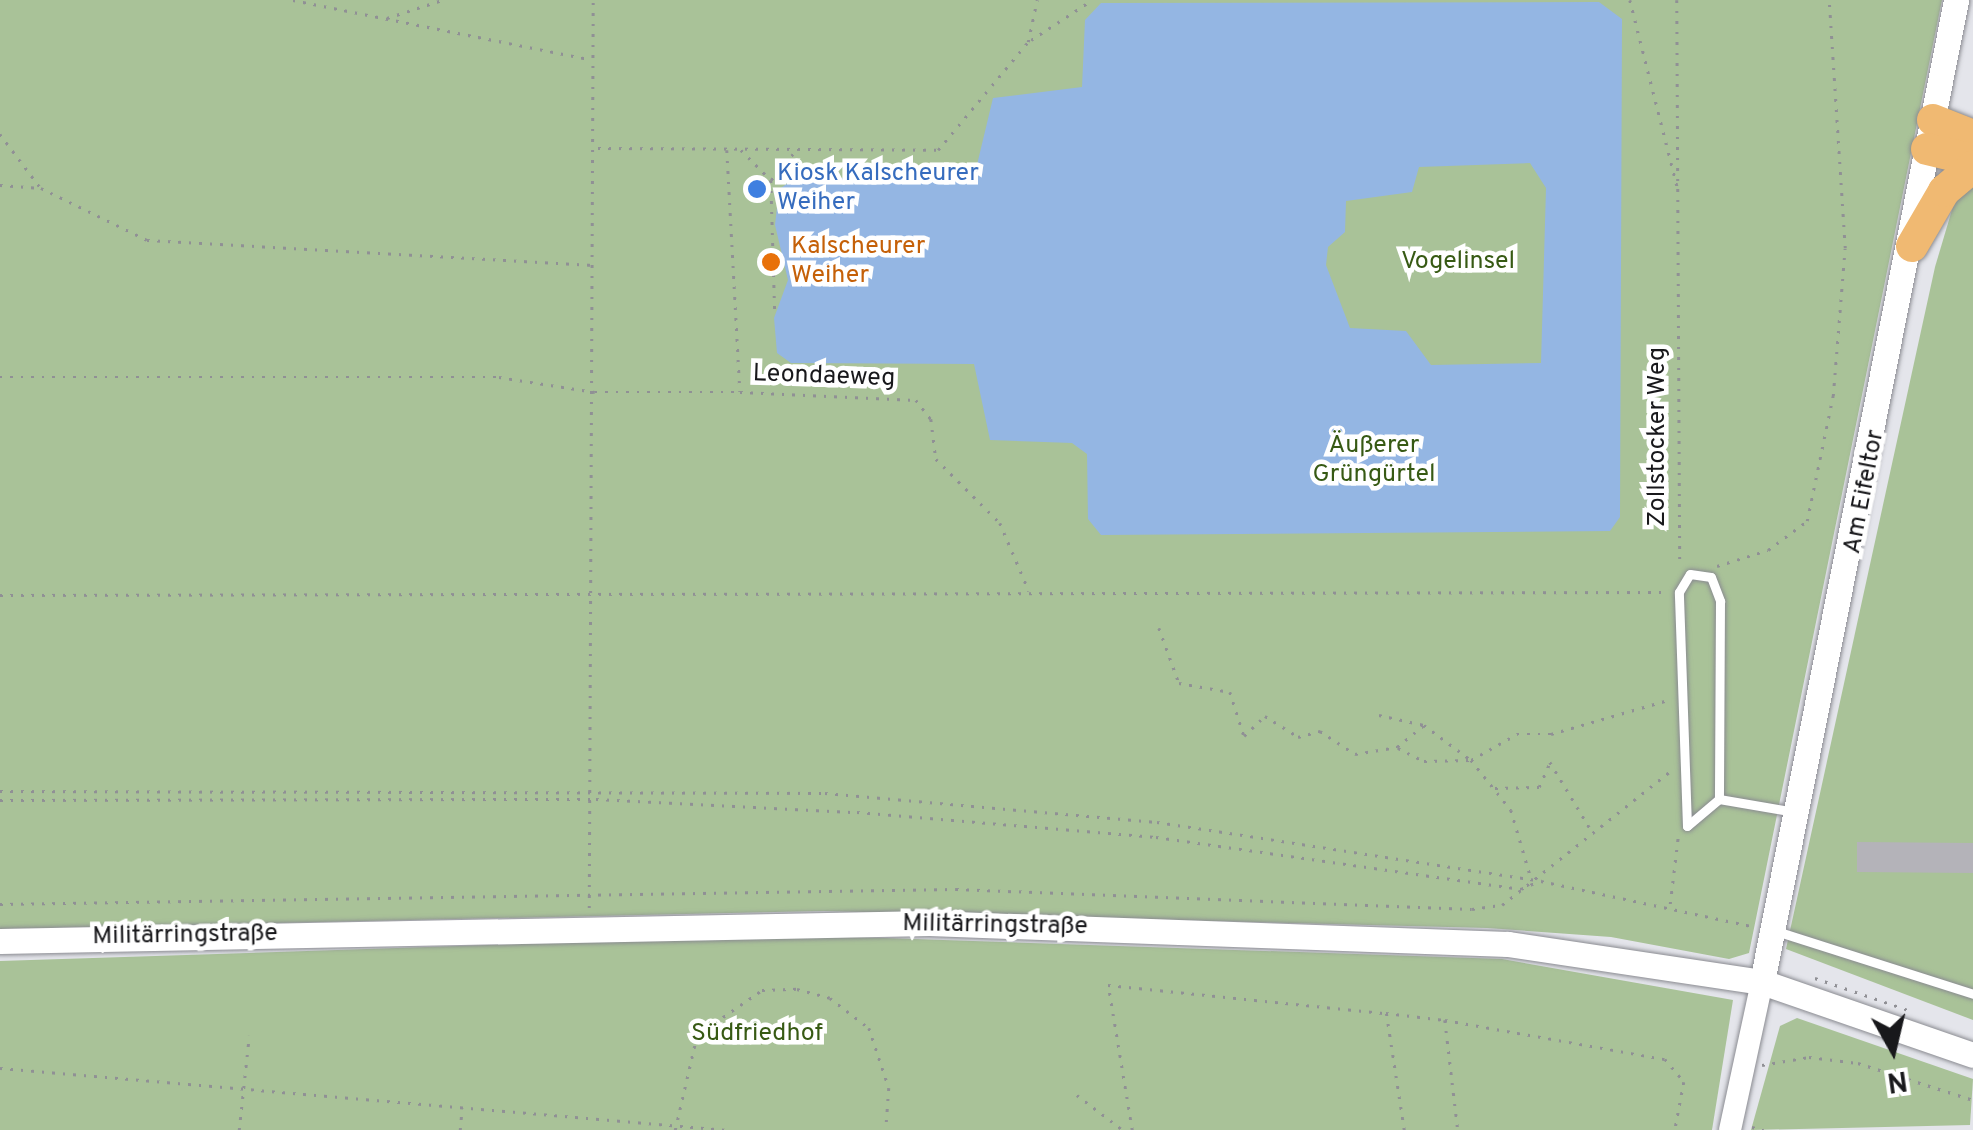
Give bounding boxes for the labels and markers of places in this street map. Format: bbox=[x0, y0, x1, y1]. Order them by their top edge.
place label: Kiosk Kalscheurer Weiher bbox=[777, 160, 979, 219]
marker: Kiosk Kalscheurer Weiher bbox=[746, 178, 768, 200]
place label: Kalscheurer Weiher bbox=[791, 233, 925, 292]
marker: Kalscheurer Weiher bbox=[760, 251, 782, 273]

